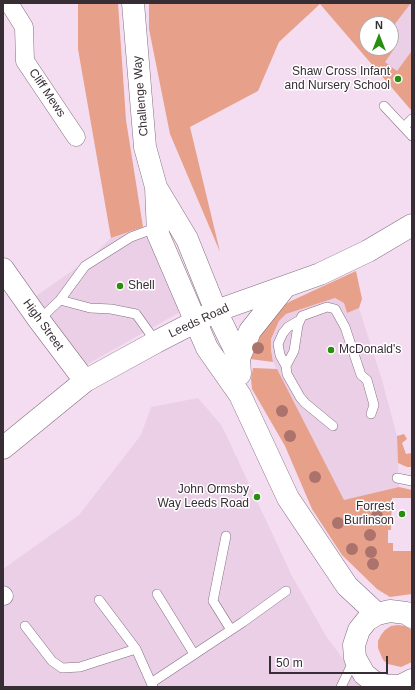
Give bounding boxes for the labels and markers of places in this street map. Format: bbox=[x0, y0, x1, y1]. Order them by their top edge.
place label: Shaw Cross Infant and Nursery School bbox=[285, 65, 390, 93]
marker: Shaw Cross Infant and Nursery School bbox=[393, 74, 403, 84]
place label: Shell bbox=[128, 279, 155, 293]
marker: Shell bbox=[115, 281, 125, 291]
place label: McDonald's bbox=[339, 343, 401, 357]
marker: McDonald's bbox=[326, 345, 336, 355]
place label: John Ormsby Way Leeds Road bbox=[157, 483, 249, 511]
marker: John Ormsby Way Leeds Road bbox=[252, 492, 262, 502]
place label: Forrest Burlinson bbox=[344, 500, 394, 528]
marker: Forrest Burlinson bbox=[397, 509, 407, 519]

